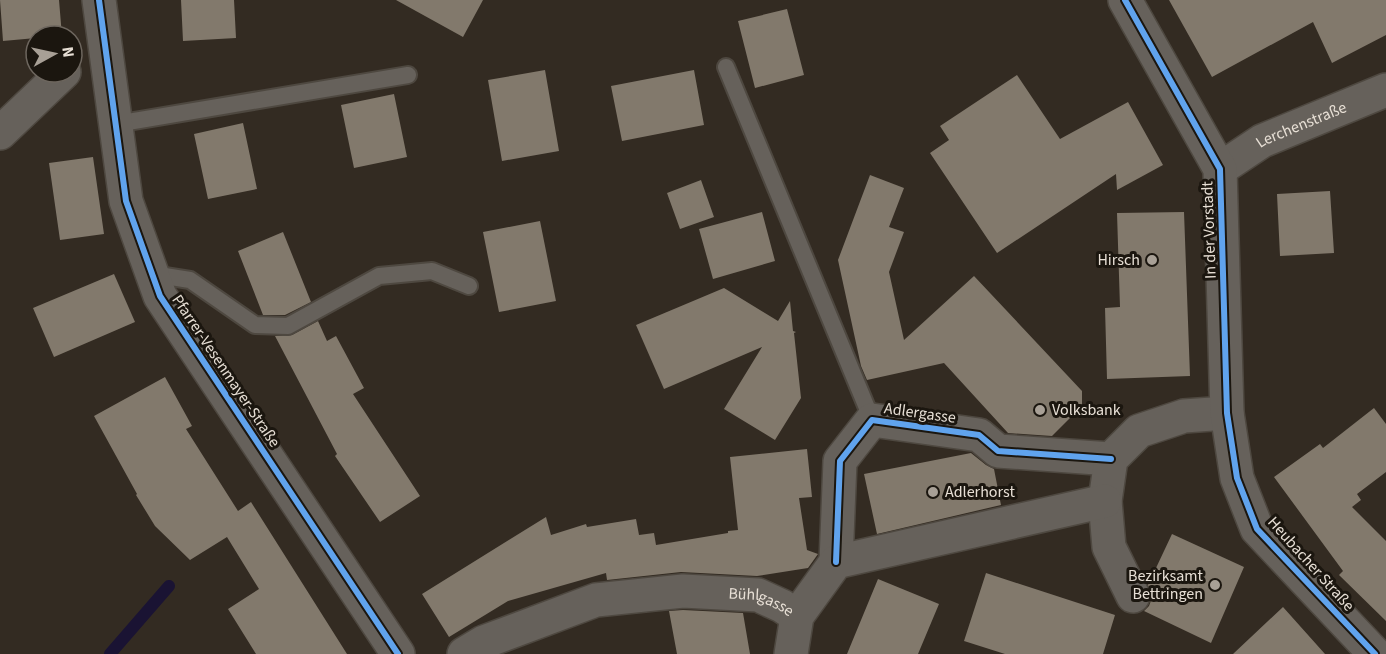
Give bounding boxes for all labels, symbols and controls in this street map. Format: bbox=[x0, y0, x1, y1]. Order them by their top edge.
north arrow bbox=[24, 24, 84, 84]
text: N bbox=[56, 45, 79, 59]
street label: Lerchenstraße bbox=[1251, 96, 1350, 153]
street label: In der Vorstadt bbox=[1196, 180, 1222, 279]
place label: Hirsch bbox=[1097, 249, 1140, 271]
marker: Hirsch bbox=[1145, 253, 1159, 267]
street label: Pfarrer-Vesenmayer-Straße bbox=[167, 290, 285, 452]
street label: Adlergasse bbox=[883, 397, 957, 429]
place label: Volksbank bbox=[1052, 399, 1121, 421]
marker: Volksbank bbox=[1033, 403, 1047, 417]
place label: Adlerhorst bbox=[945, 481, 1015, 503]
marker: Adlerhorst bbox=[926, 485, 940, 499]
street label: Heubacher Straße bbox=[1263, 512, 1360, 616]
place label: Bezirksamt Bettringen bbox=[1128, 565, 1204, 605]
marker: Bezirksamt Bettringen bbox=[1208, 578, 1222, 592]
street label: Bühlgasse bbox=[728, 582, 798, 622]

